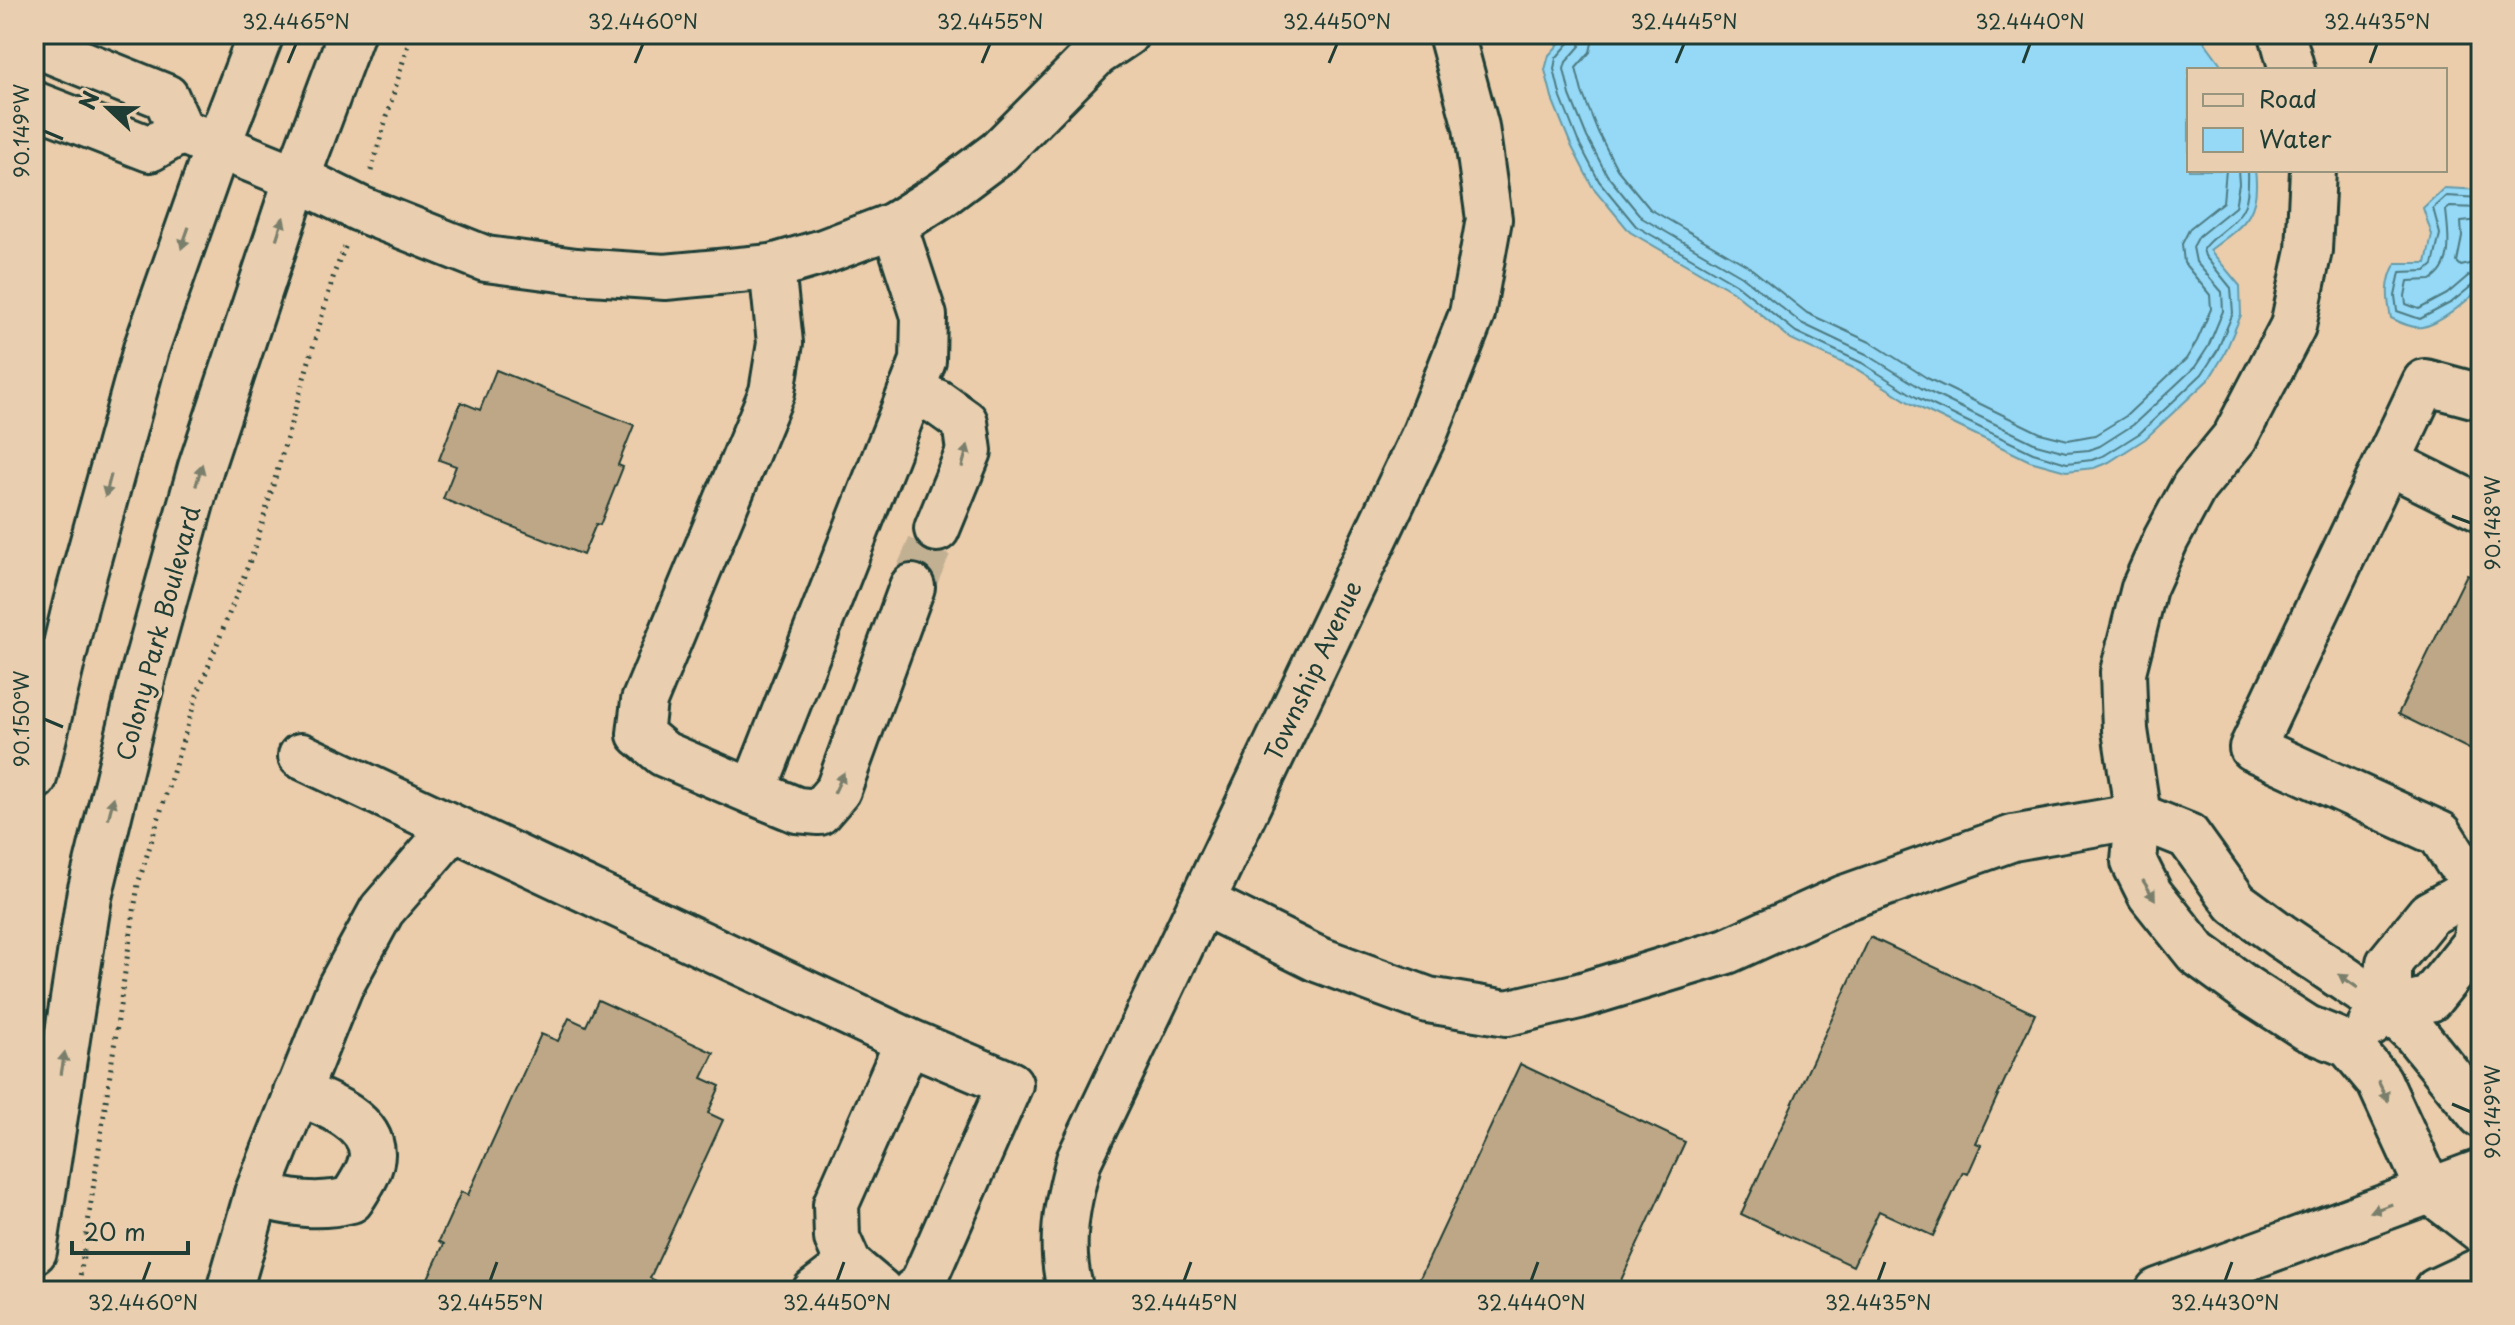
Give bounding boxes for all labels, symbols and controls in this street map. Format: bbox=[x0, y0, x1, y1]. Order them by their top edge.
text: 32.4465°N bbox=[242, 6, 350, 36]
text: 32.4460°N bbox=[588, 6, 698, 36]
text: 32.4455°N bbox=[937, 6, 1043, 36]
text: 32.4450°N bbox=[1283, 6, 1391, 36]
text: 32.4445°N bbox=[1630, 6, 1738, 36]
text: 32.4440°N bbox=[1975, 6, 2085, 36]
text: 32.4435°N bbox=[2324, 6, 2430, 36]
north arrow bbox=[68, 68, 148, 148]
legend bbox=[2187, 68, 2447, 172]
text: Road bbox=[2259, 80, 2317, 116]
text: 90.149°W bbox=[6, 83, 36, 178]
text: N bbox=[70, 86, 107, 114]
text: Water bbox=[2259, 120, 2332, 156]
one-way arrow bbox=[274, 216, 287, 240]
one-way arrow bbox=[178, 226, 190, 250]
one-way arrow bbox=[959, 444, 971, 469]
one-way arrow bbox=[193, 463, 206, 487]
one-way arrow bbox=[101, 474, 113, 499]
text: 90.148°W bbox=[2477, 475, 2507, 570]
street label: Colony Park Boulevard bbox=[106, 501, 208, 764]
street label: Township Avenue bbox=[1254, 574, 1370, 766]
text: 90.150°W bbox=[6, 670, 36, 767]
one-way arrow bbox=[832, 772, 846, 795]
one-way arrow bbox=[105, 795, 117, 820]
one-way arrow bbox=[2141, 878, 2156, 901]
one-way arrow bbox=[2338, 974, 2359, 989]
one-way arrow bbox=[57, 1050, 70, 1075]
text: 90.149°W bbox=[2477, 1064, 2507, 1159]
one-way arrow bbox=[2376, 1080, 2390, 1103]
one-way arrow bbox=[2369, 1202, 2393, 1215]
scale bar bbox=[72, 1205, 188, 1255]
text: 20 m bbox=[84, 1213, 146, 1249]
text: 32.4460°N bbox=[88, 1287, 198, 1317]
text: 32.4455°N bbox=[437, 1287, 543, 1317]
text: 32.4450°N bbox=[783, 1287, 891, 1317]
text: 32.4445°N bbox=[1130, 1287, 1238, 1317]
text: 32.4440°N bbox=[1476, 1287, 1586, 1317]
text: 32.4435°N bbox=[1825, 1287, 1931, 1317]
text: 32.4430°N bbox=[2171, 1287, 2279, 1317]

